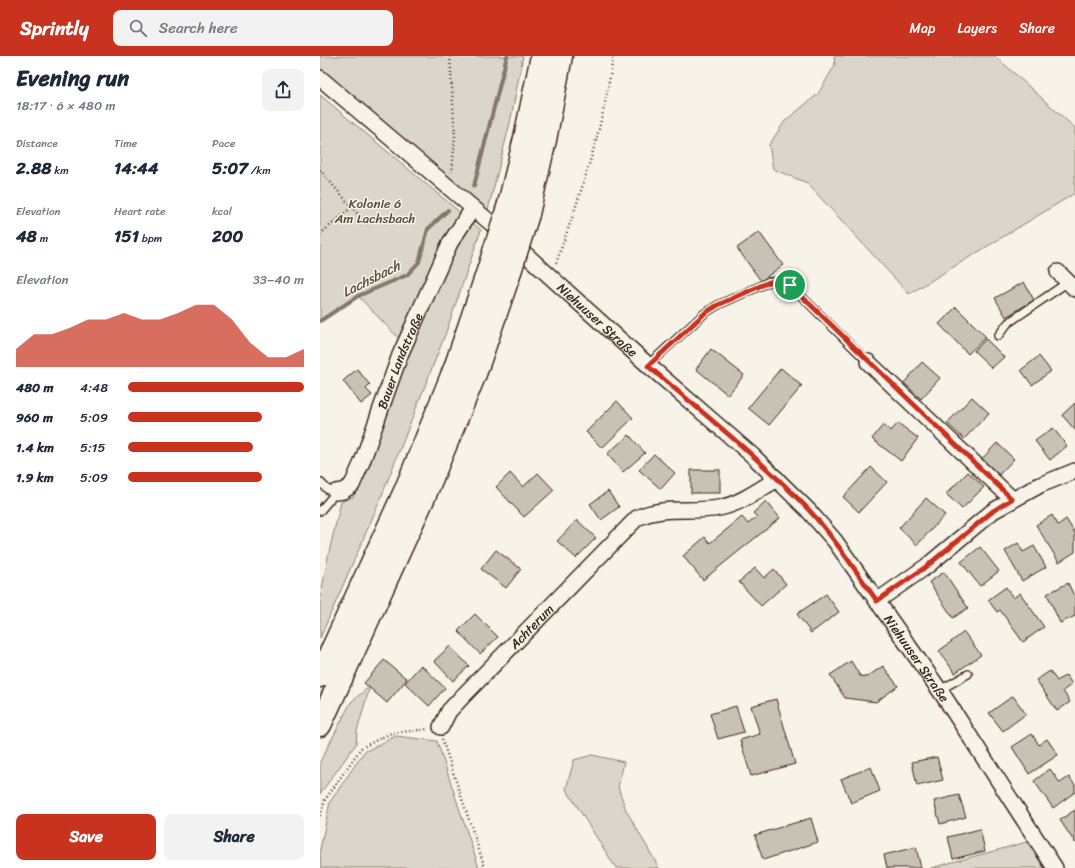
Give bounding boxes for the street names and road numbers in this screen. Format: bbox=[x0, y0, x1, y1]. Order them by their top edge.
street label: Niehuuser Straße bbox=[552, 276, 644, 363]
street label: Bauer Landstraße bbox=[370, 309, 429, 412]
street label: Achterum bbox=[503, 598, 559, 655]
street label: Niehuuser Straße bbox=[878, 609, 956, 707]

